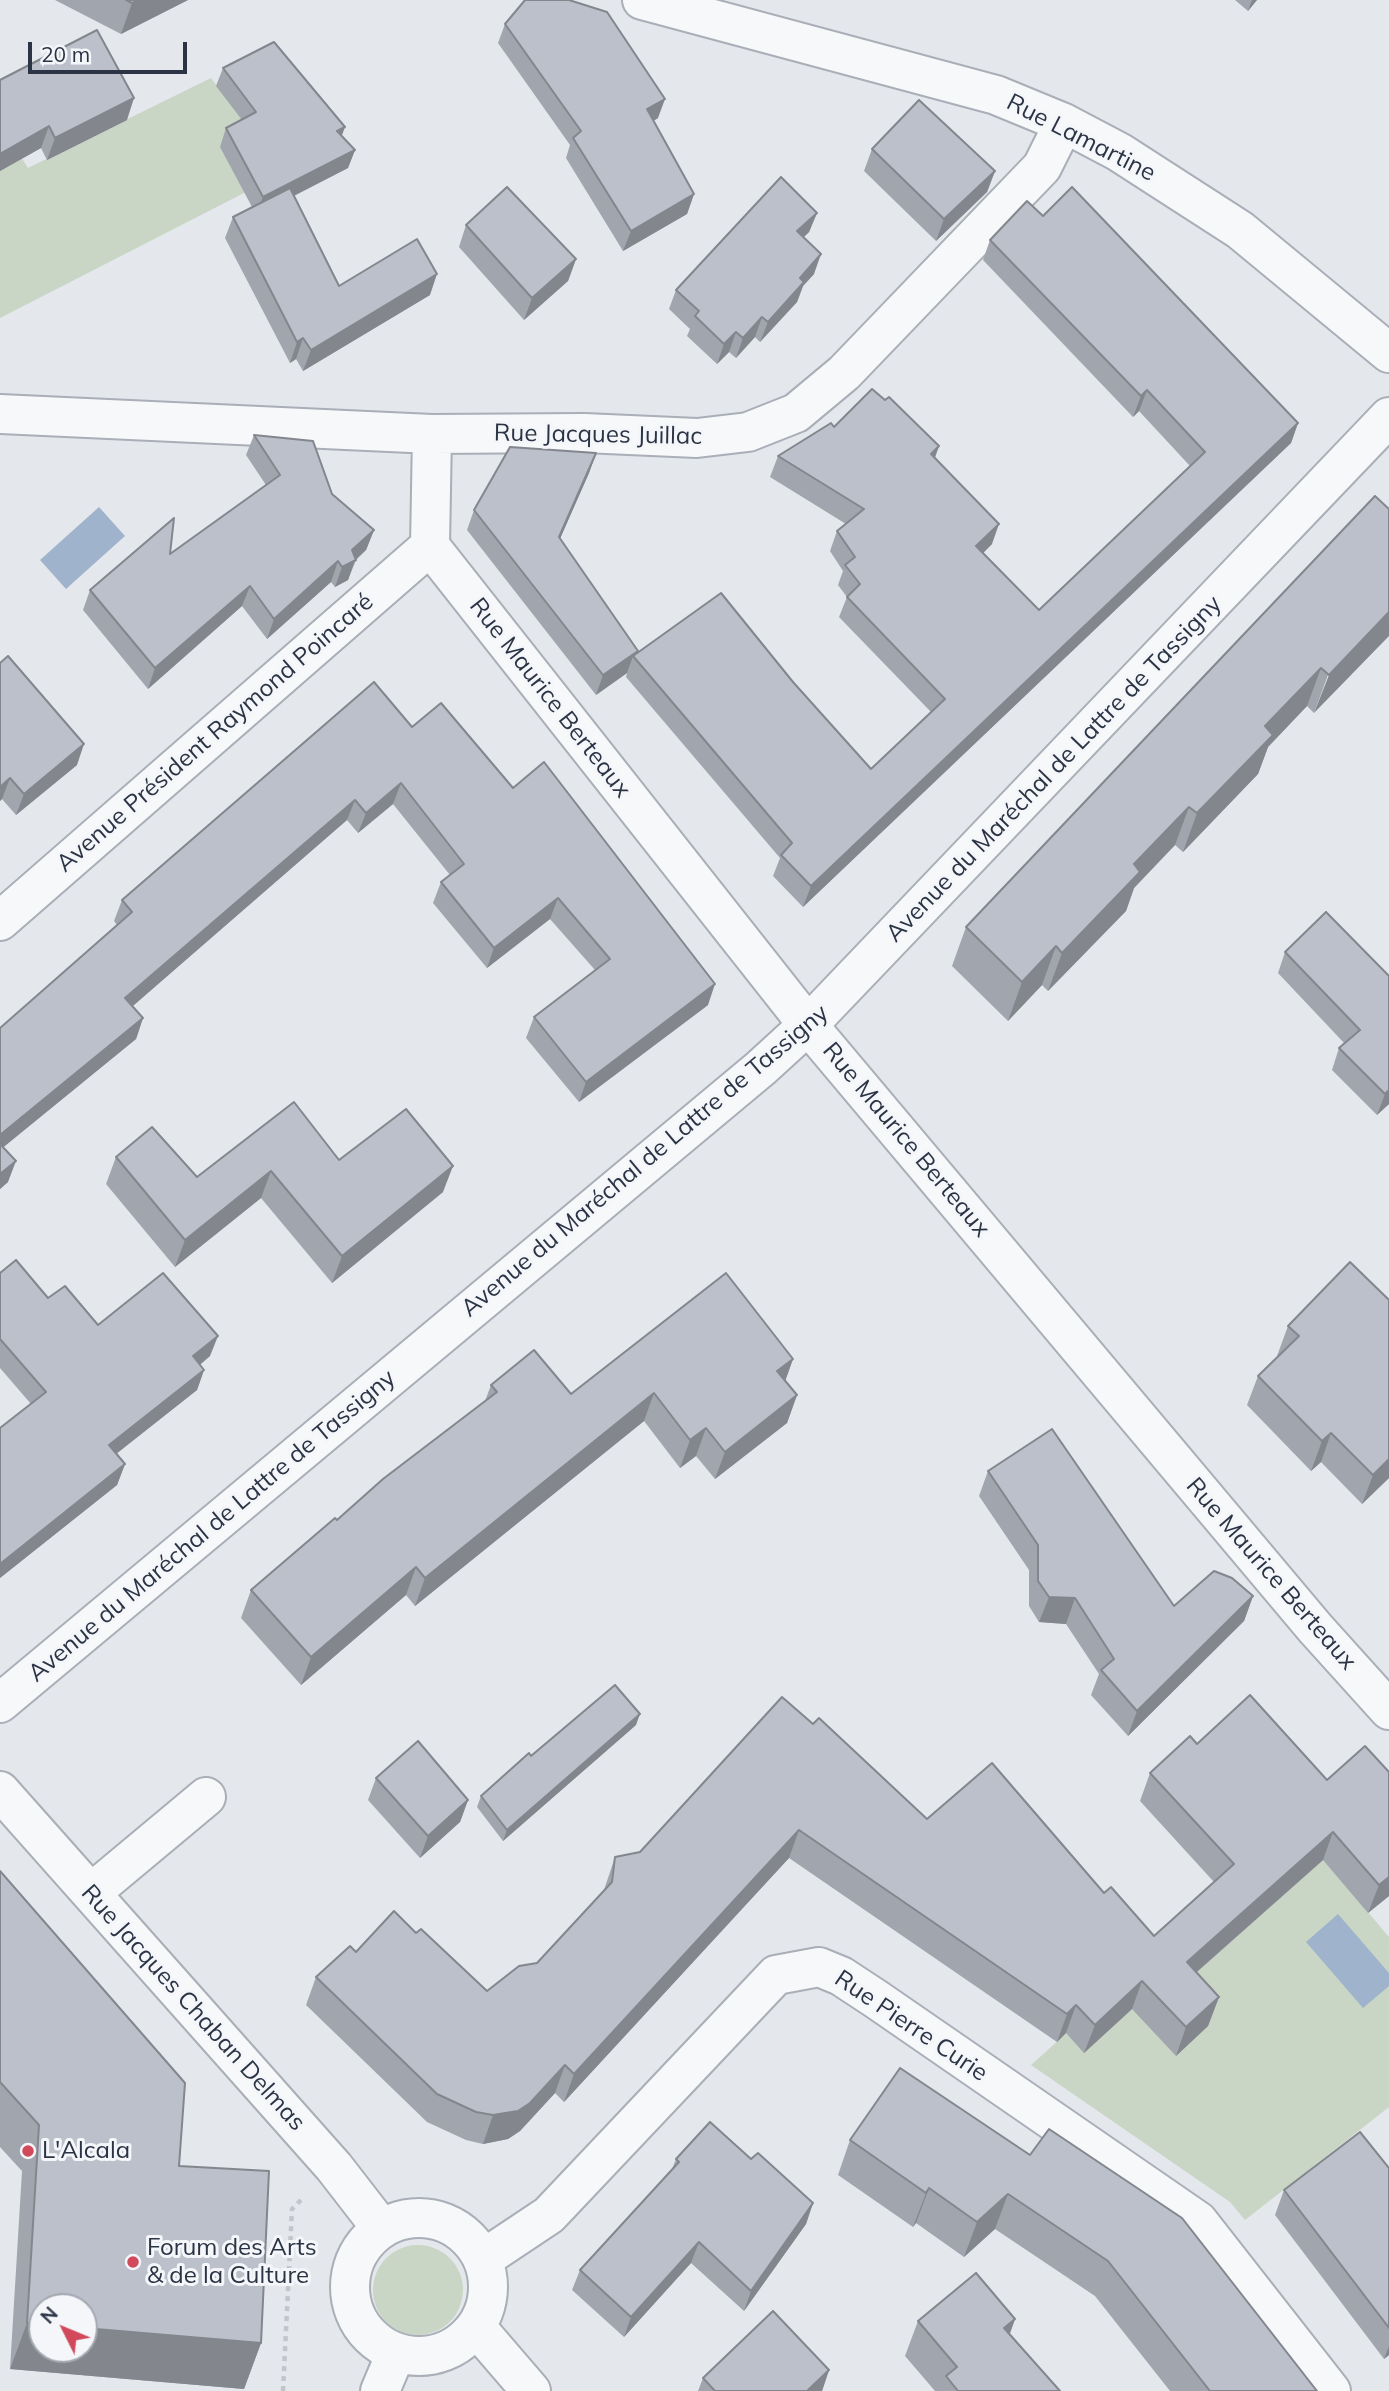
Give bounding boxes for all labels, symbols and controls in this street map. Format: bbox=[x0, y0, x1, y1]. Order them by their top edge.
scale bar bbox=[32, 28, 191, 72]
text: 20 m bbox=[41, 41, 90, 67]
street label: Rue Lamartine bbox=[1002, 88, 1160, 188]
street label: Rue Jacques Juillac bbox=[494, 419, 702, 451]
street label: Avenue Président Raymond Poincaré bbox=[51, 588, 379, 878]
street label: Avenue du Maréchal de Lattre de Tassigny bbox=[880, 590, 1228, 948]
street label: Rue Maurice Berteaux bbox=[463, 593, 637, 803]
street label: Avenue du Maréchal de Lattre de Tassigny bbox=[456, 999, 834, 1323]
street label: Rue Maurice Berteaux bbox=[816, 1037, 996, 1243]
street label: Avenue du Maréchal de Lattre de Tassigny bbox=[23, 1364, 401, 1688]
street label: Rue Maurice Berteaux bbox=[1180, 1472, 1362, 1676]
street label: Rue Jacques Chaban Delmas bbox=[75, 1879, 311, 2137]
street label: Rue Pierre Curie bbox=[829, 1964, 993, 2088]
place label: L'Alcala bbox=[42, 2137, 130, 2165]
marker: L'Alcala bbox=[20, 2143, 36, 2159]
place label: Forum des Arts & de la Culture bbox=[147, 2234, 317, 2290]
marker: Forum des Arts & de la Culture bbox=[125, 2254, 141, 2270]
north arrow bbox=[28, 2293, 98, 2363]
text: N bbox=[35, 2302, 63, 2328]

